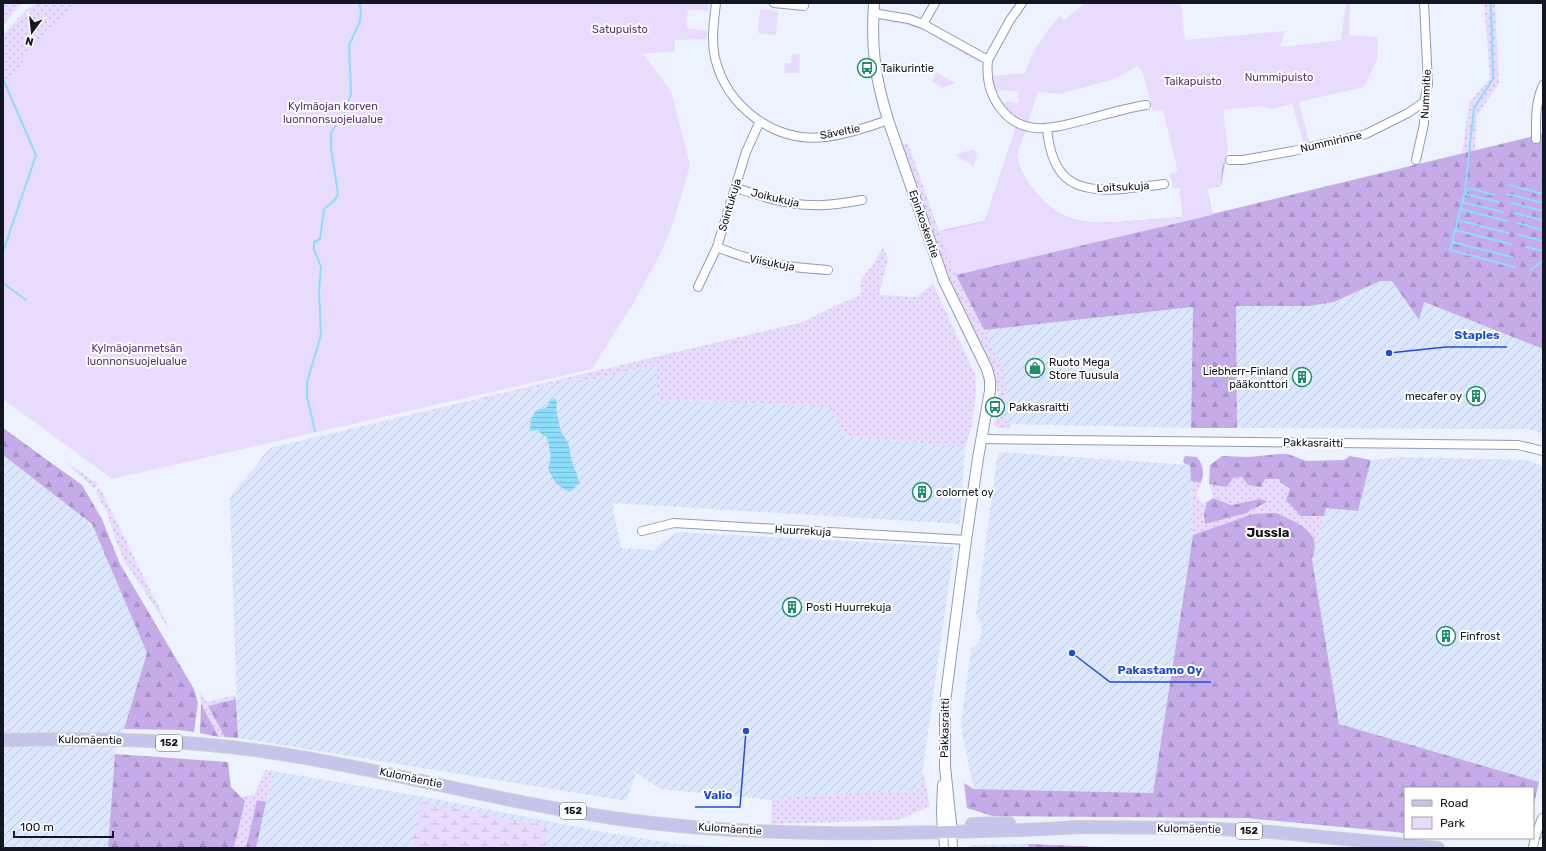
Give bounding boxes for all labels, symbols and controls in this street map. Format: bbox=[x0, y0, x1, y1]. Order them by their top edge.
north arrow bbox=[12, 12, 52, 52]
park label: Satupuisto bbox=[592, 23, 648, 36]
text: N bbox=[24, 34, 35, 48]
bus stop icon: Taikurintie bbox=[856, 57, 878, 79]
place label: Taikurintie bbox=[881, 62, 934, 75]
street label: Nummitie bbox=[1418, 69, 1434, 119]
park label: Nummipuisto bbox=[1245, 71, 1313, 84]
park label: Taikapuisto bbox=[1164, 75, 1222, 88]
park label: Kylmäojan korven luonnonsuojelualue bbox=[283, 100, 383, 126]
street label: Säveltie bbox=[819, 122, 861, 142]
street label: Nummirinne bbox=[1299, 129, 1363, 155]
street label: Sointukuja bbox=[716, 177, 744, 233]
street label: Loitsukuja bbox=[1096, 179, 1150, 195]
street label: Joikukuja bbox=[749, 186, 801, 210]
street label: Epinkoskentie bbox=[906, 188, 942, 260]
street label: Viisukuja bbox=[748, 252, 796, 274]
callout: Staples bbox=[1446, 323, 1507, 347]
text: Staples bbox=[1454, 328, 1500, 342]
park label: Kylmäojanmetsän luonnonsuojelualue bbox=[87, 342, 187, 368]
place label: Ruoto Mega Store Tuusula bbox=[1049, 356, 1119, 382]
shop icon: Ruoto Mega Store Tuusula bbox=[1024, 357, 1046, 379]
place label: Liebherr-Finland pääkonttori bbox=[1203, 365, 1288, 391]
building icon: Liebherr-Finland pääkonttori bbox=[1291, 366, 1313, 388]
building icon: mecafer oy bbox=[1465, 385, 1487, 407]
place label: mecafer oy bbox=[1405, 390, 1462, 403]
bus stop icon: Pakkasraitti bbox=[984, 396, 1006, 418]
place label: Pakkasraitti bbox=[1009, 401, 1069, 414]
street label: Pakkasraitti bbox=[1283, 436, 1343, 450]
building icon: colornet oy bbox=[911, 481, 933, 503]
place label: colornet oy bbox=[936, 486, 994, 499]
street label: Huurrekuja bbox=[774, 523, 832, 539]
district label: Jussla bbox=[1247, 525, 1289, 540]
building icon: Posti Huurrekuja bbox=[781, 596, 803, 618]
place label: Posti Huurrekuja bbox=[806, 601, 891, 614]
building icon: Finfrost bbox=[1435, 625, 1457, 647]
place label: Finfrost bbox=[1460, 630, 1501, 643]
callout: Pakastamo Oy bbox=[1110, 658, 1211, 682]
text: Pakastamo Oy bbox=[1118, 663, 1202, 677]
street label: Pakkasraitti bbox=[938, 698, 952, 758]
street label: Kulomäentie bbox=[58, 733, 122, 747]
road number: 152 bbox=[156, 735, 182, 751]
street label: Kulomäentie bbox=[378, 765, 444, 791]
callout: Valio bbox=[695, 783, 740, 807]
legend bbox=[1404, 787, 1534, 839]
text: Valio bbox=[704, 788, 732, 802]
text: Road bbox=[1440, 796, 1468, 810]
road number: 152 bbox=[560, 803, 586, 819]
scale bar bbox=[14, 813, 113, 839]
text: Park bbox=[1440, 816, 1466, 830]
text: 100 m bbox=[20, 820, 54, 834]
street label: Kulomäentie bbox=[698, 820, 762, 838]
street label: Kulomäentie bbox=[1157, 822, 1221, 836]
road number: 152 bbox=[1236, 823, 1262, 839]

